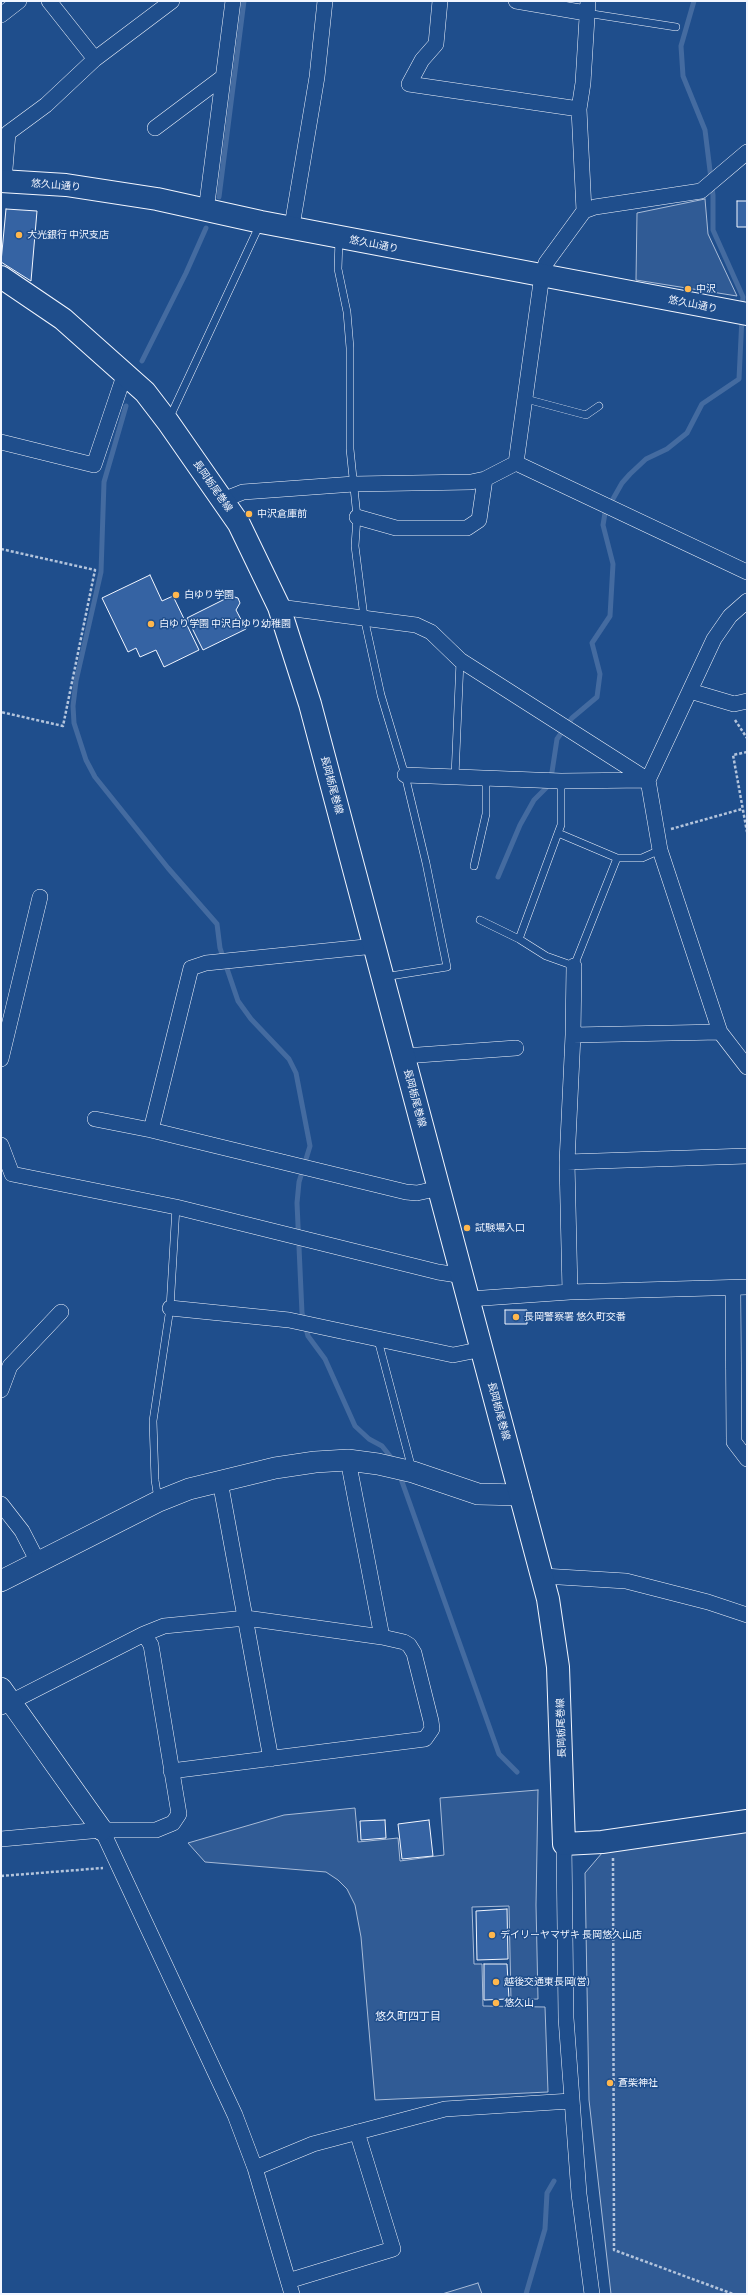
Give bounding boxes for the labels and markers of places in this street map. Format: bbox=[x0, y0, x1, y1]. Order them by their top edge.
place label: 大光銀行 中沢支店 bbox=[27, 229, 109, 241]
marker: 大光銀行 中沢支店 bbox=[14, 230, 24, 240]
place label: 中沢 bbox=[696, 283, 716, 295]
marker: 中沢 bbox=[683, 284, 693, 294]
place label: 中沢倉庫前 bbox=[257, 508, 307, 520]
marker: 中沢倉庫前 bbox=[244, 509, 254, 519]
place label: 白ゆり学園 bbox=[184, 589, 234, 601]
marker: 白ゆり学園 bbox=[171, 590, 181, 600]
place label: 白ゆり学園 中沢白ゆり幼稚園 bbox=[159, 618, 291, 630]
marker: 白ゆり学園 中沢白ゆり幼稚園 bbox=[146, 619, 156, 629]
place label: 試験場入口 bbox=[475, 1222, 525, 1234]
marker: 試験場入口 bbox=[462, 1223, 472, 1233]
place label: 長岡警察署 悠久町交番 bbox=[524, 1311, 626, 1323]
marker: 長岡警察署 悠久町交番 bbox=[511, 1312, 521, 1322]
place label: デイリーヤマザキ 長岡悠久山店 bbox=[500, 1929, 642, 1941]
marker: デイリーヤマザキ 長岡悠久山店 bbox=[487, 1930, 497, 1940]
place label: 越後交通東長岡(営) bbox=[504, 1976, 589, 1988]
marker: 越後交通東長岡(営) bbox=[491, 1977, 501, 1987]
place label: 悠久山 bbox=[504, 1997, 534, 2009]
marker: 悠久山 bbox=[491, 1998, 501, 2008]
place label: 蒼柴神社 bbox=[618, 2077, 658, 2089]
marker: 蒼柴神社 bbox=[605, 2078, 615, 2088]

